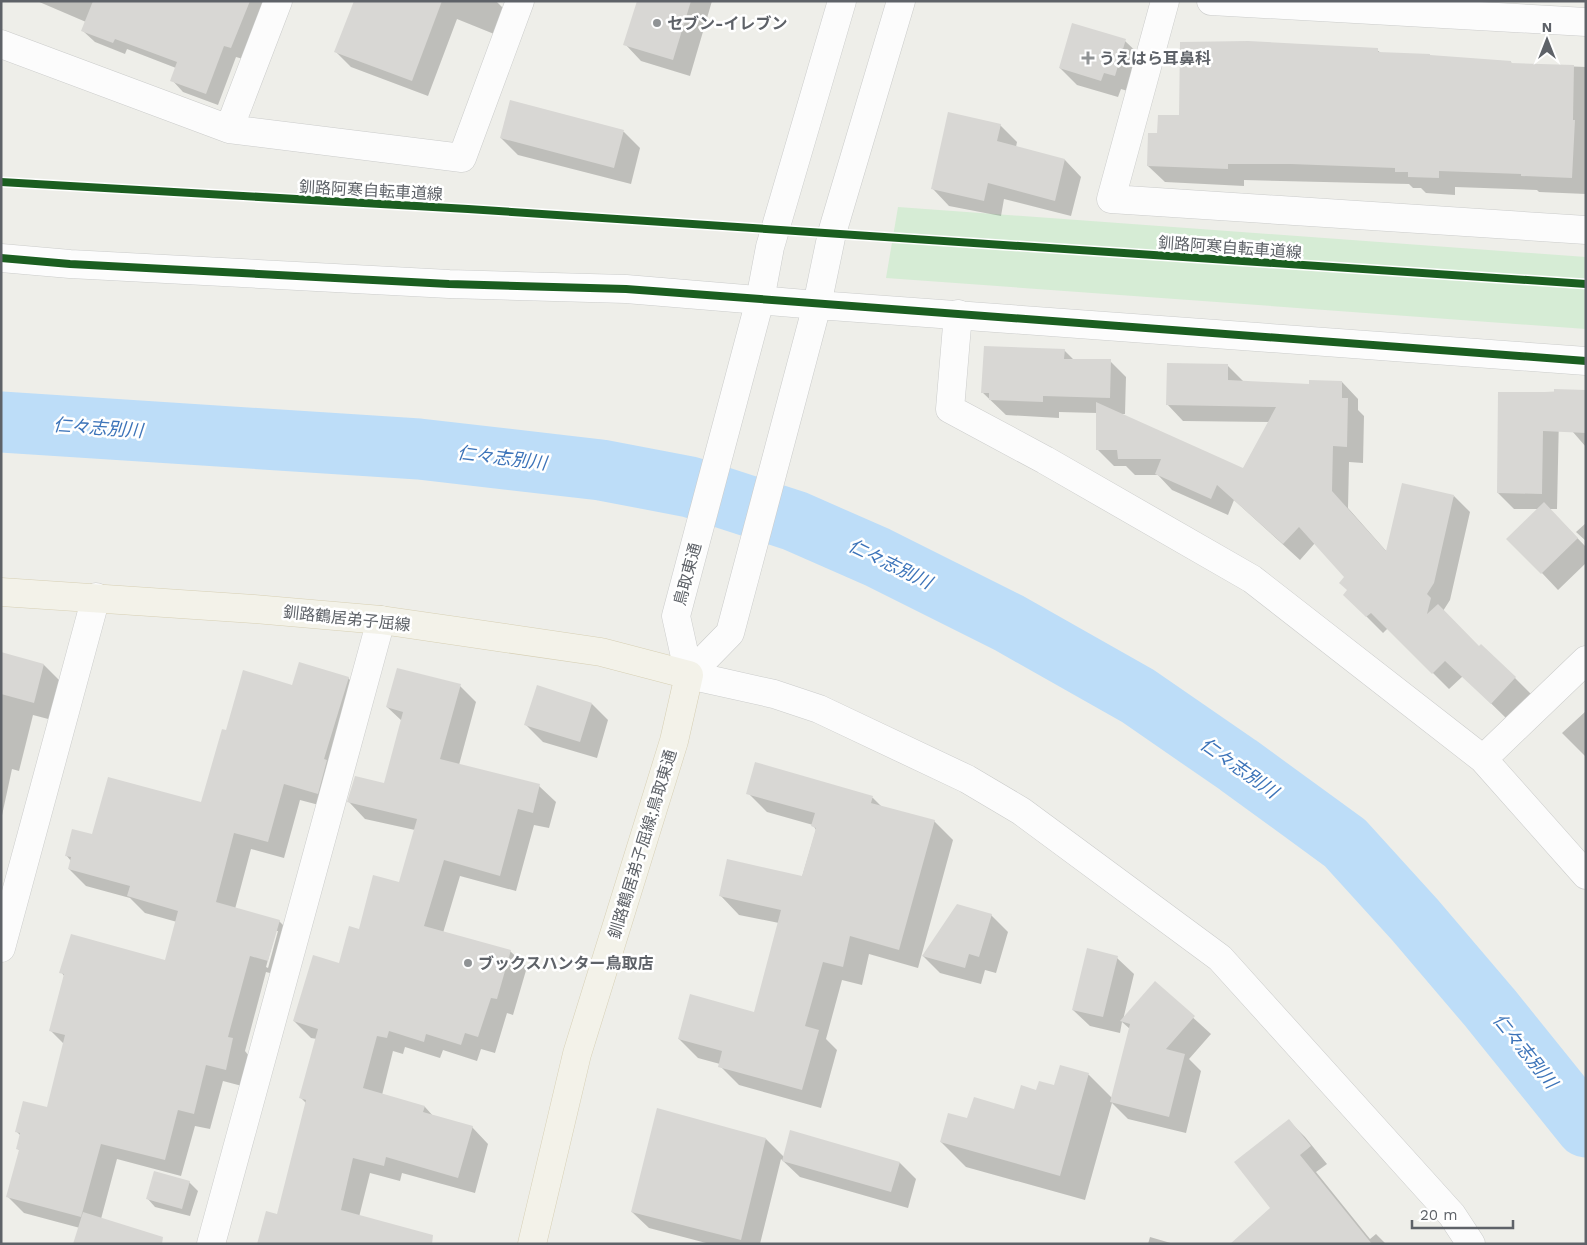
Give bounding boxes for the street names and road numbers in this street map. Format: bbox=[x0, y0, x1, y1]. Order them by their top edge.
street label: 釧路阿寒自転車道線 bbox=[299, 177, 443, 204]
street label: 釧路阿寒自転車道線 bbox=[1157, 233, 1302, 262]
street label: 鳥取東通 bbox=[670, 541, 705, 608]
street label: 釧路鶴居弟子屈線 bbox=[282, 602, 412, 635]
street label: 釧路鶴居弟子屈線;鳥取東通 bbox=[605, 747, 680, 941]

